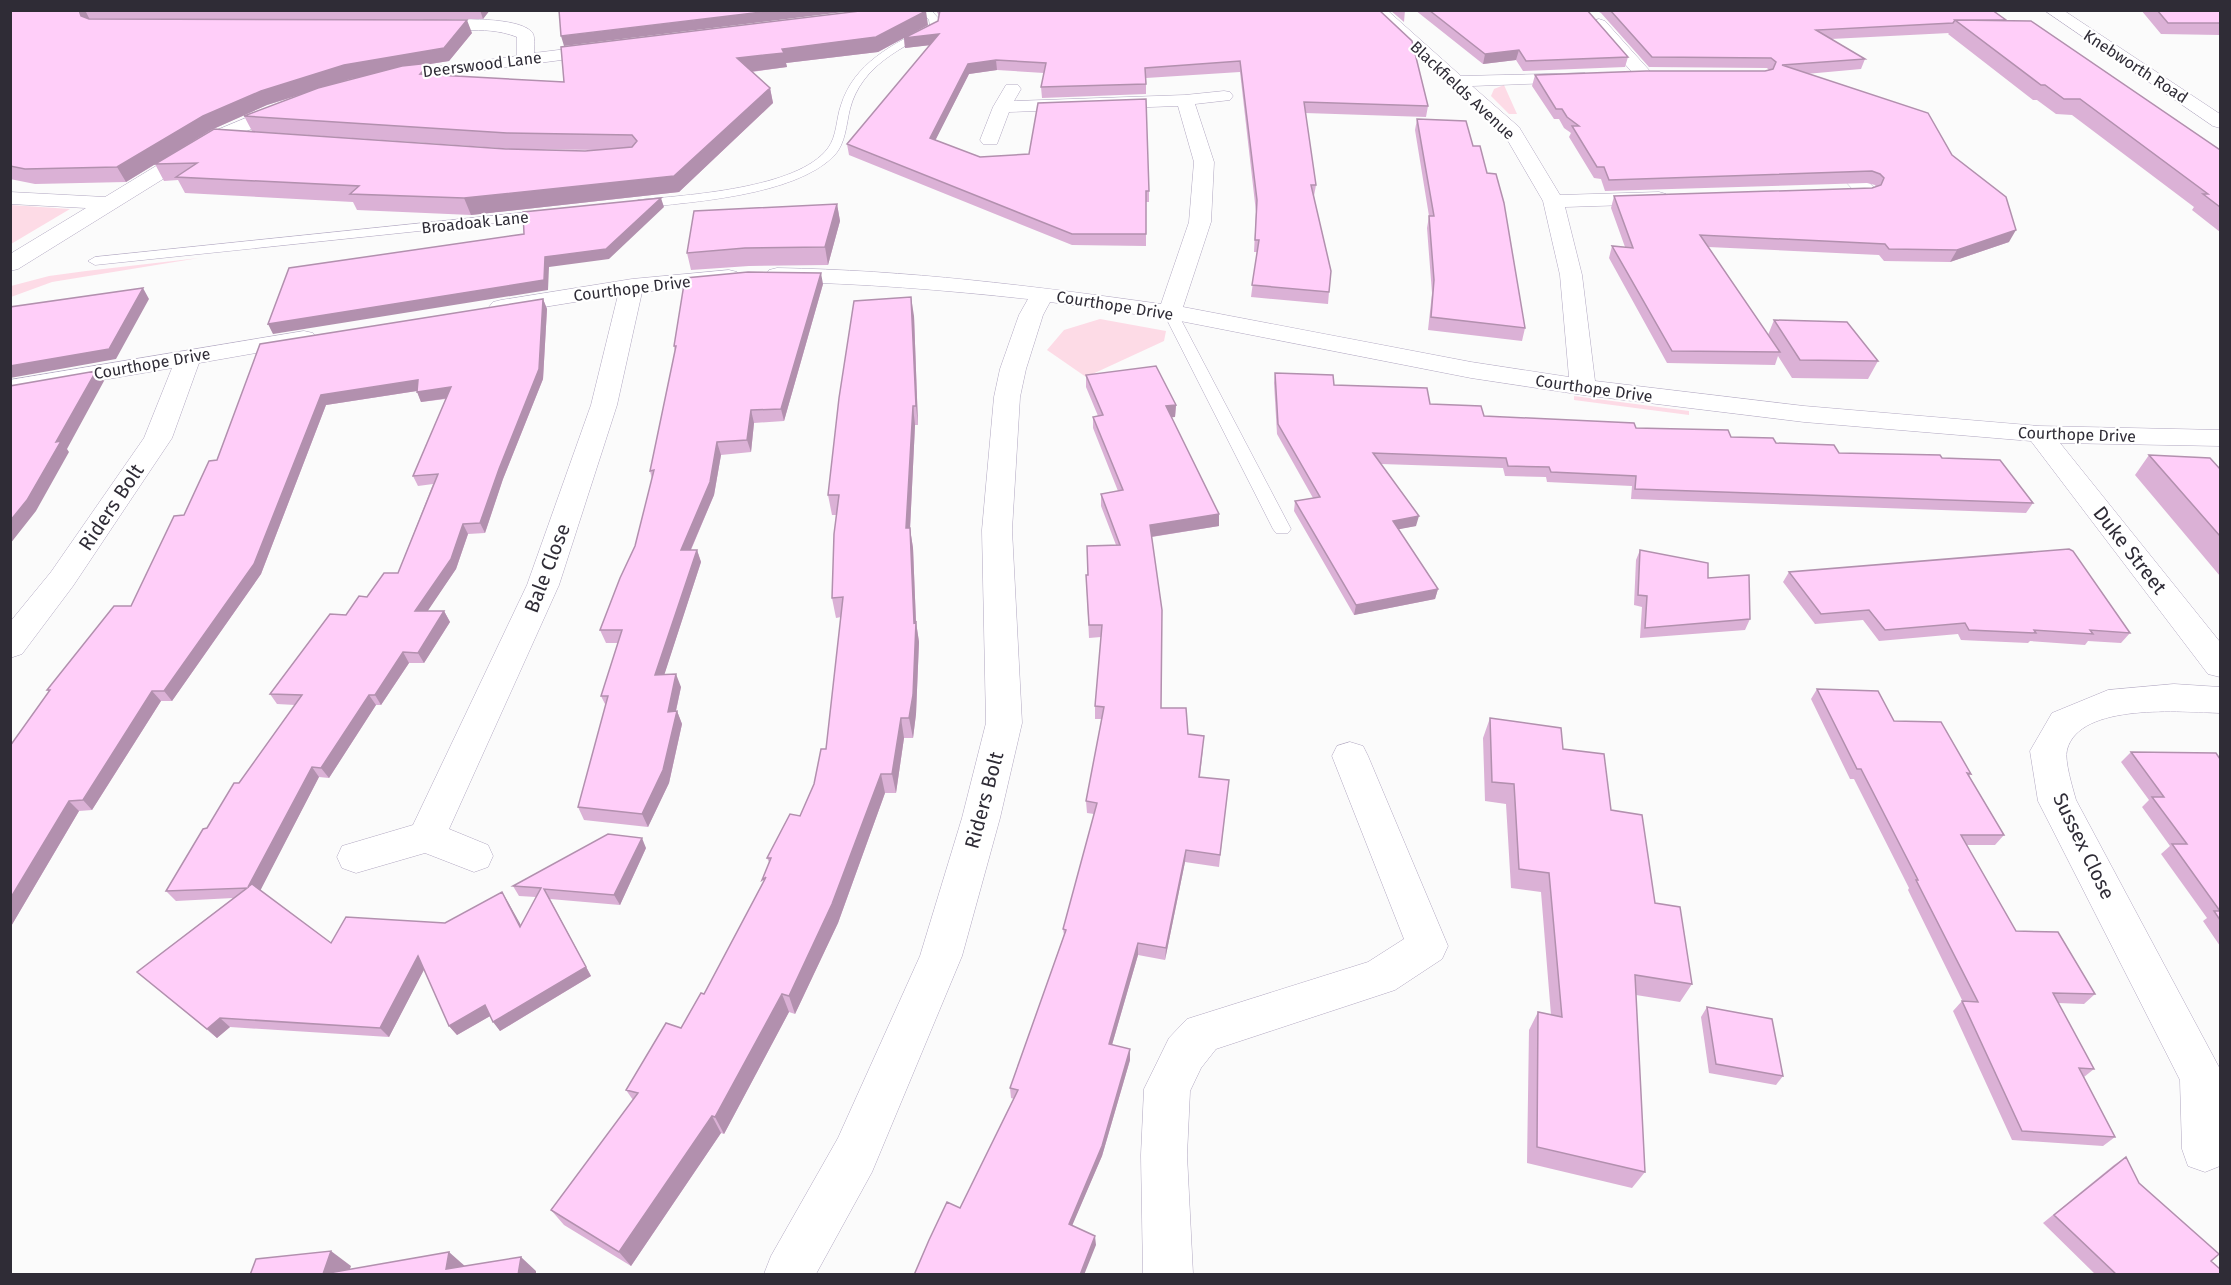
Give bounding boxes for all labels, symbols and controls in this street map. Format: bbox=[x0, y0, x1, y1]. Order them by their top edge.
street label: Knebworth Road bbox=[2080, 26, 2191, 107]
street label: Blackfields Avenue bbox=[1407, 37, 1519, 144]
street label: Deerswood Lane bbox=[422, 48, 543, 81]
street label: Broadoak Lane bbox=[420, 207, 530, 238]
street label: Courthope Drive bbox=[572, 272, 692, 305]
street label: Courthope Drive bbox=[1055, 287, 1175, 324]
street label: Courthope Drive bbox=[92, 344, 212, 383]
street label: Courthope Drive bbox=[1534, 371, 1654, 406]
street label: Courthope Drive bbox=[2018, 423, 2136, 446]
street label: Riders Bolt bbox=[73, 458, 149, 555]
street label: Duke Street bbox=[2088, 501, 2172, 599]
street label: Bale Close bbox=[519, 520, 575, 616]
street label: Riders Bolt bbox=[960, 748, 1009, 851]
street label: Sussex Close bbox=[2048, 789, 2120, 903]

